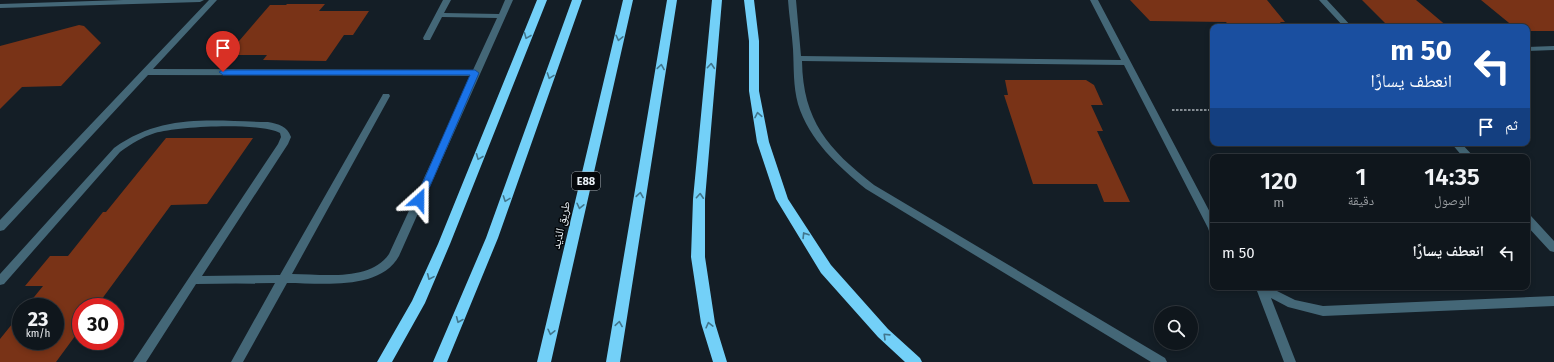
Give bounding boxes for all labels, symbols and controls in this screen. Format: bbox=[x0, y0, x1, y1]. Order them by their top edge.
pin bbox=[206, 31, 240, 72]
one-way arrow bbox=[524, 33, 532, 40]
one-way arrow bbox=[615, 34, 624, 41]
text: 50 m bbox=[1390, 34, 1452, 67]
icon: arrive bbox=[212, 37, 234, 59]
icon: left bbox=[1466, 40, 1518, 92]
one-way arrow bbox=[706, 63, 715, 69]
one-way arrow bbox=[657, 64, 665, 70]
text: انعطف يسارًا bbox=[1371, 70, 1452, 92]
one-way arrow bbox=[546, 73, 555, 80]
one-way arrow bbox=[754, 112, 763, 118]
icon: arrive bbox=[1475, 116, 1497, 138]
text: ثم bbox=[1505, 116, 1518, 134]
one-way arrow bbox=[476, 153, 484, 160]
text: 1 bbox=[1355, 163, 1366, 191]
text: 14:35 bbox=[1424, 163, 1480, 191]
text: 120 bbox=[1260, 167, 1297, 195]
road number: E88 bbox=[572, 172, 600, 190]
position arrow bbox=[398, 179, 440, 221]
one-way arrow bbox=[635, 192, 644, 198]
one-way arrow bbox=[695, 193, 704, 199]
text: دقيقة bbox=[1348, 193, 1374, 208]
text: الوصول bbox=[1434, 193, 1470, 208]
one-way arrow bbox=[503, 195, 511, 202]
text: m bbox=[1273, 195, 1284, 210]
street label: طريق الذيد bbox=[549, 200, 574, 250]
one-way arrow bbox=[577, 202, 585, 209]
one-way arrow bbox=[802, 232, 810, 239]
text: انعطف يسارًا bbox=[1412, 242, 1484, 260]
icon: left bbox=[1496, 242, 1518, 264]
text: 50 m bbox=[1222, 244, 1255, 262]
one-way arrow bbox=[426, 274, 434, 281]
speed limit sign: 30 bbox=[72, 298, 124, 350]
map controls bbox=[1154, 306, 1198, 350]
button: search bbox=[1154, 306, 1198, 350]
text: 23 bbox=[28, 307, 48, 331]
one-way arrow bbox=[456, 315, 464, 323]
one-way arrow bbox=[614, 320, 623, 327]
one-way arrow bbox=[705, 321, 714, 328]
text: km/h bbox=[26, 328, 50, 340]
one-way arrow bbox=[547, 328, 556, 335]
one-way arrow bbox=[883, 333, 891, 341]

